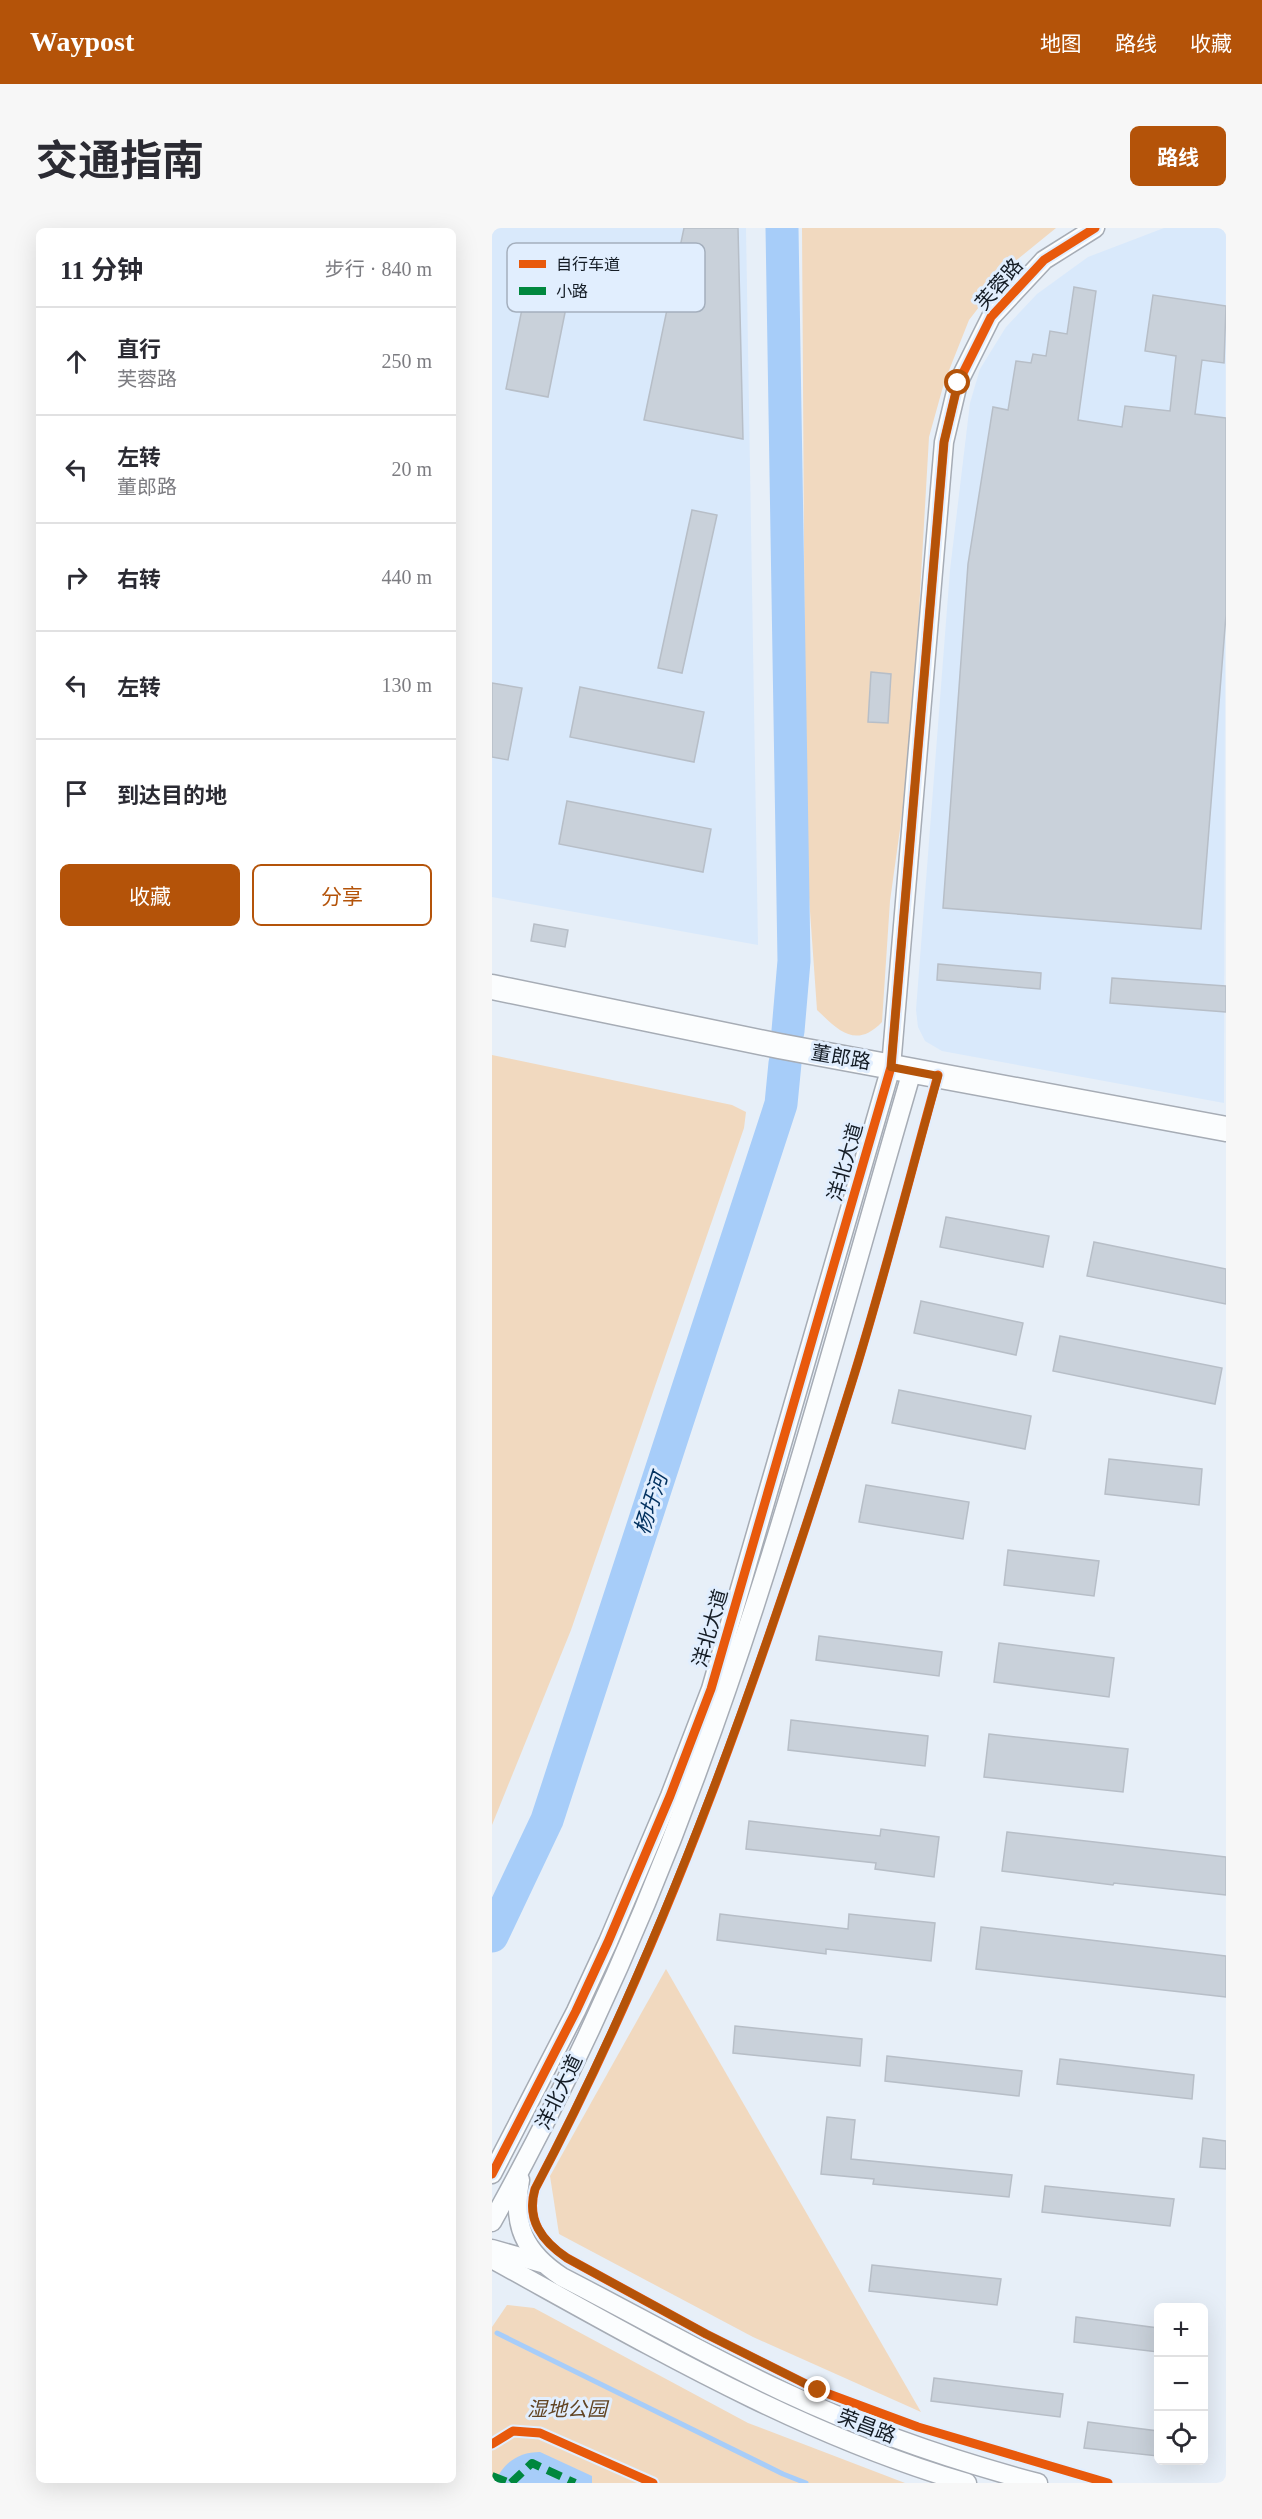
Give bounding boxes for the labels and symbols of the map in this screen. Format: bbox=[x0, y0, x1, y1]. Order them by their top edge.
legend bbox=[507, 243, 705, 312]
street label: 芙蓉路 bbox=[971, 254, 1027, 314]
text: 自行车道 bbox=[556, 256, 620, 273]
text: 小路 bbox=[556, 283, 588, 300]
route start bbox=[944, 369, 970, 395]
street label: 董郎路 bbox=[810, 1041, 872, 1073]
street label: 洋北大道 bbox=[823, 1121, 867, 1203]
water label: 杨圩河 bbox=[630, 1467, 673, 1538]
street label: 洋北大道 bbox=[688, 1587, 732, 1669]
street label: 洋北大道 bbox=[532, 2051, 586, 2133]
route end bbox=[804, 2376, 830, 2402]
park label: 湿地公园 bbox=[527, 2398, 610, 2420]
street label: 荣昌路 bbox=[835, 2405, 899, 2447]

